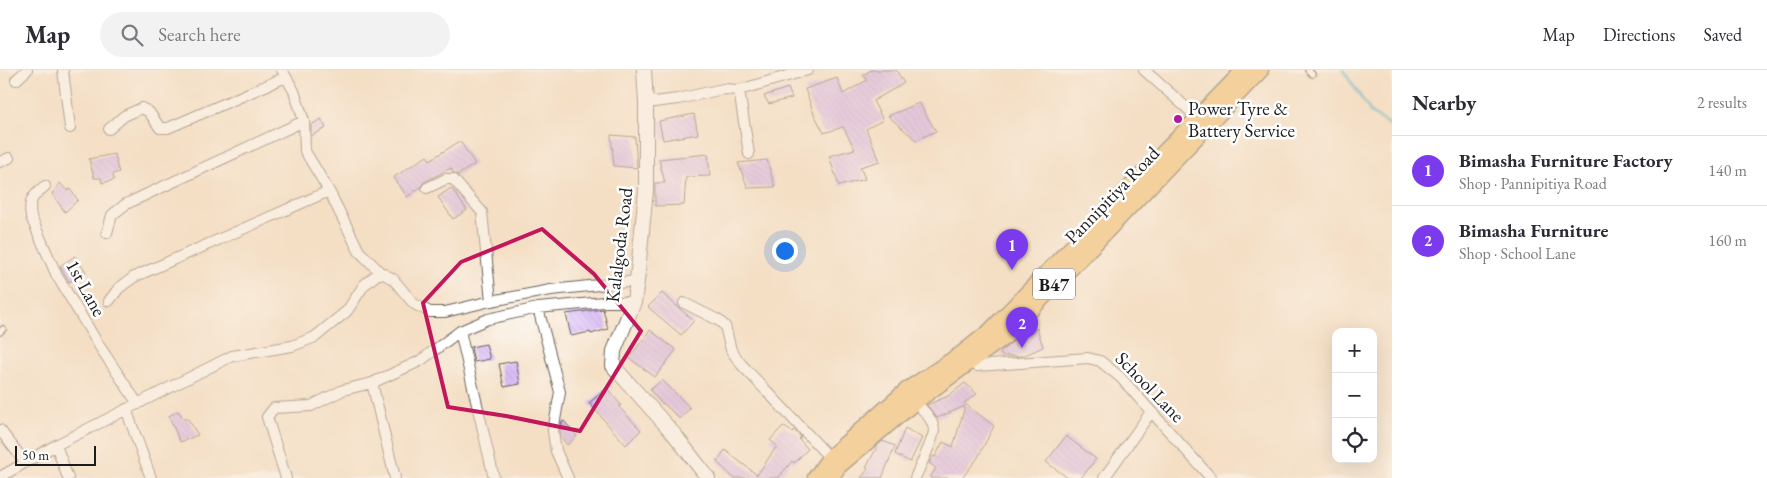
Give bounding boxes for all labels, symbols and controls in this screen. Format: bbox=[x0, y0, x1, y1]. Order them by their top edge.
search box bbox=[100, 12, 450, 57]
text: Map bbox=[25, 19, 70, 50]
icon: search bbox=[118, 21, 146, 49]
text: Search here bbox=[158, 22, 241, 47]
text: Map bbox=[1543, 23, 1575, 46]
text: Directions bbox=[1603, 23, 1675, 46]
text: Saved bbox=[1703, 23, 1742, 46]
text: Nearby bbox=[1412, 89, 1476, 116]
text: 2 results bbox=[1697, 92, 1747, 113]
place label: Power Tyre & Battery Service bbox=[1188, 96, 1295, 143]
marker: Power Tyre & Battery Service bbox=[1172, 113, 1184, 125]
street label: Pannipitiya Road bbox=[1059, 141, 1165, 249]
text: Bimasha Furniture Factory bbox=[1459, 148, 1673, 173]
text: 1 bbox=[1424, 160, 1432, 181]
text: 140 m bbox=[1708, 160, 1747, 181]
text: Shop · Pannipitiya Road bbox=[1459, 173, 1607, 194]
street label: Kalalgoda Road bbox=[600, 186, 639, 304]
text: Bimasha Furniture bbox=[1459, 218, 1608, 243]
pin: 1 bbox=[996, 229, 1028, 270]
text: 2 bbox=[1424, 230, 1432, 251]
text: 160 m bbox=[1708, 230, 1747, 251]
your location bbox=[772, 238, 798, 264]
text: Shop · School Lane bbox=[1459, 243, 1576, 264]
street label: 1st Lane bbox=[60, 255, 112, 321]
road number: B47 bbox=[1033, 268, 1075, 300]
pin: 2 bbox=[1006, 307, 1038, 348]
map controls bbox=[1332, 328, 1377, 463]
button: + bbox=[1332, 328, 1377, 373]
street label: School Lane bbox=[1110, 346, 1190, 428]
button: − bbox=[1332, 373, 1377, 418]
button: locate bbox=[1332, 418, 1377, 463]
scale bar bbox=[15, 443, 96, 466]
text: 50 m bbox=[22, 446, 49, 464]

